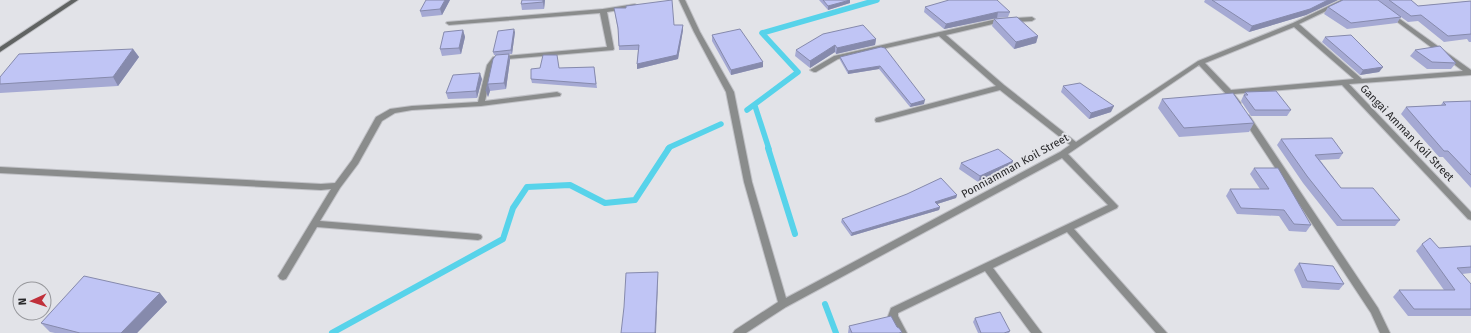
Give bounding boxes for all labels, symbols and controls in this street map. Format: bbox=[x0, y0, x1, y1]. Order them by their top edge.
street label: Gangai Amman Koil Street bbox=[1357, 82, 1457, 184]
street label: Ponniamman Koil Street bbox=[959, 131, 1071, 201]
north arrow bbox=[12, 281, 52, 321]
text: N bbox=[16, 298, 29, 305]

